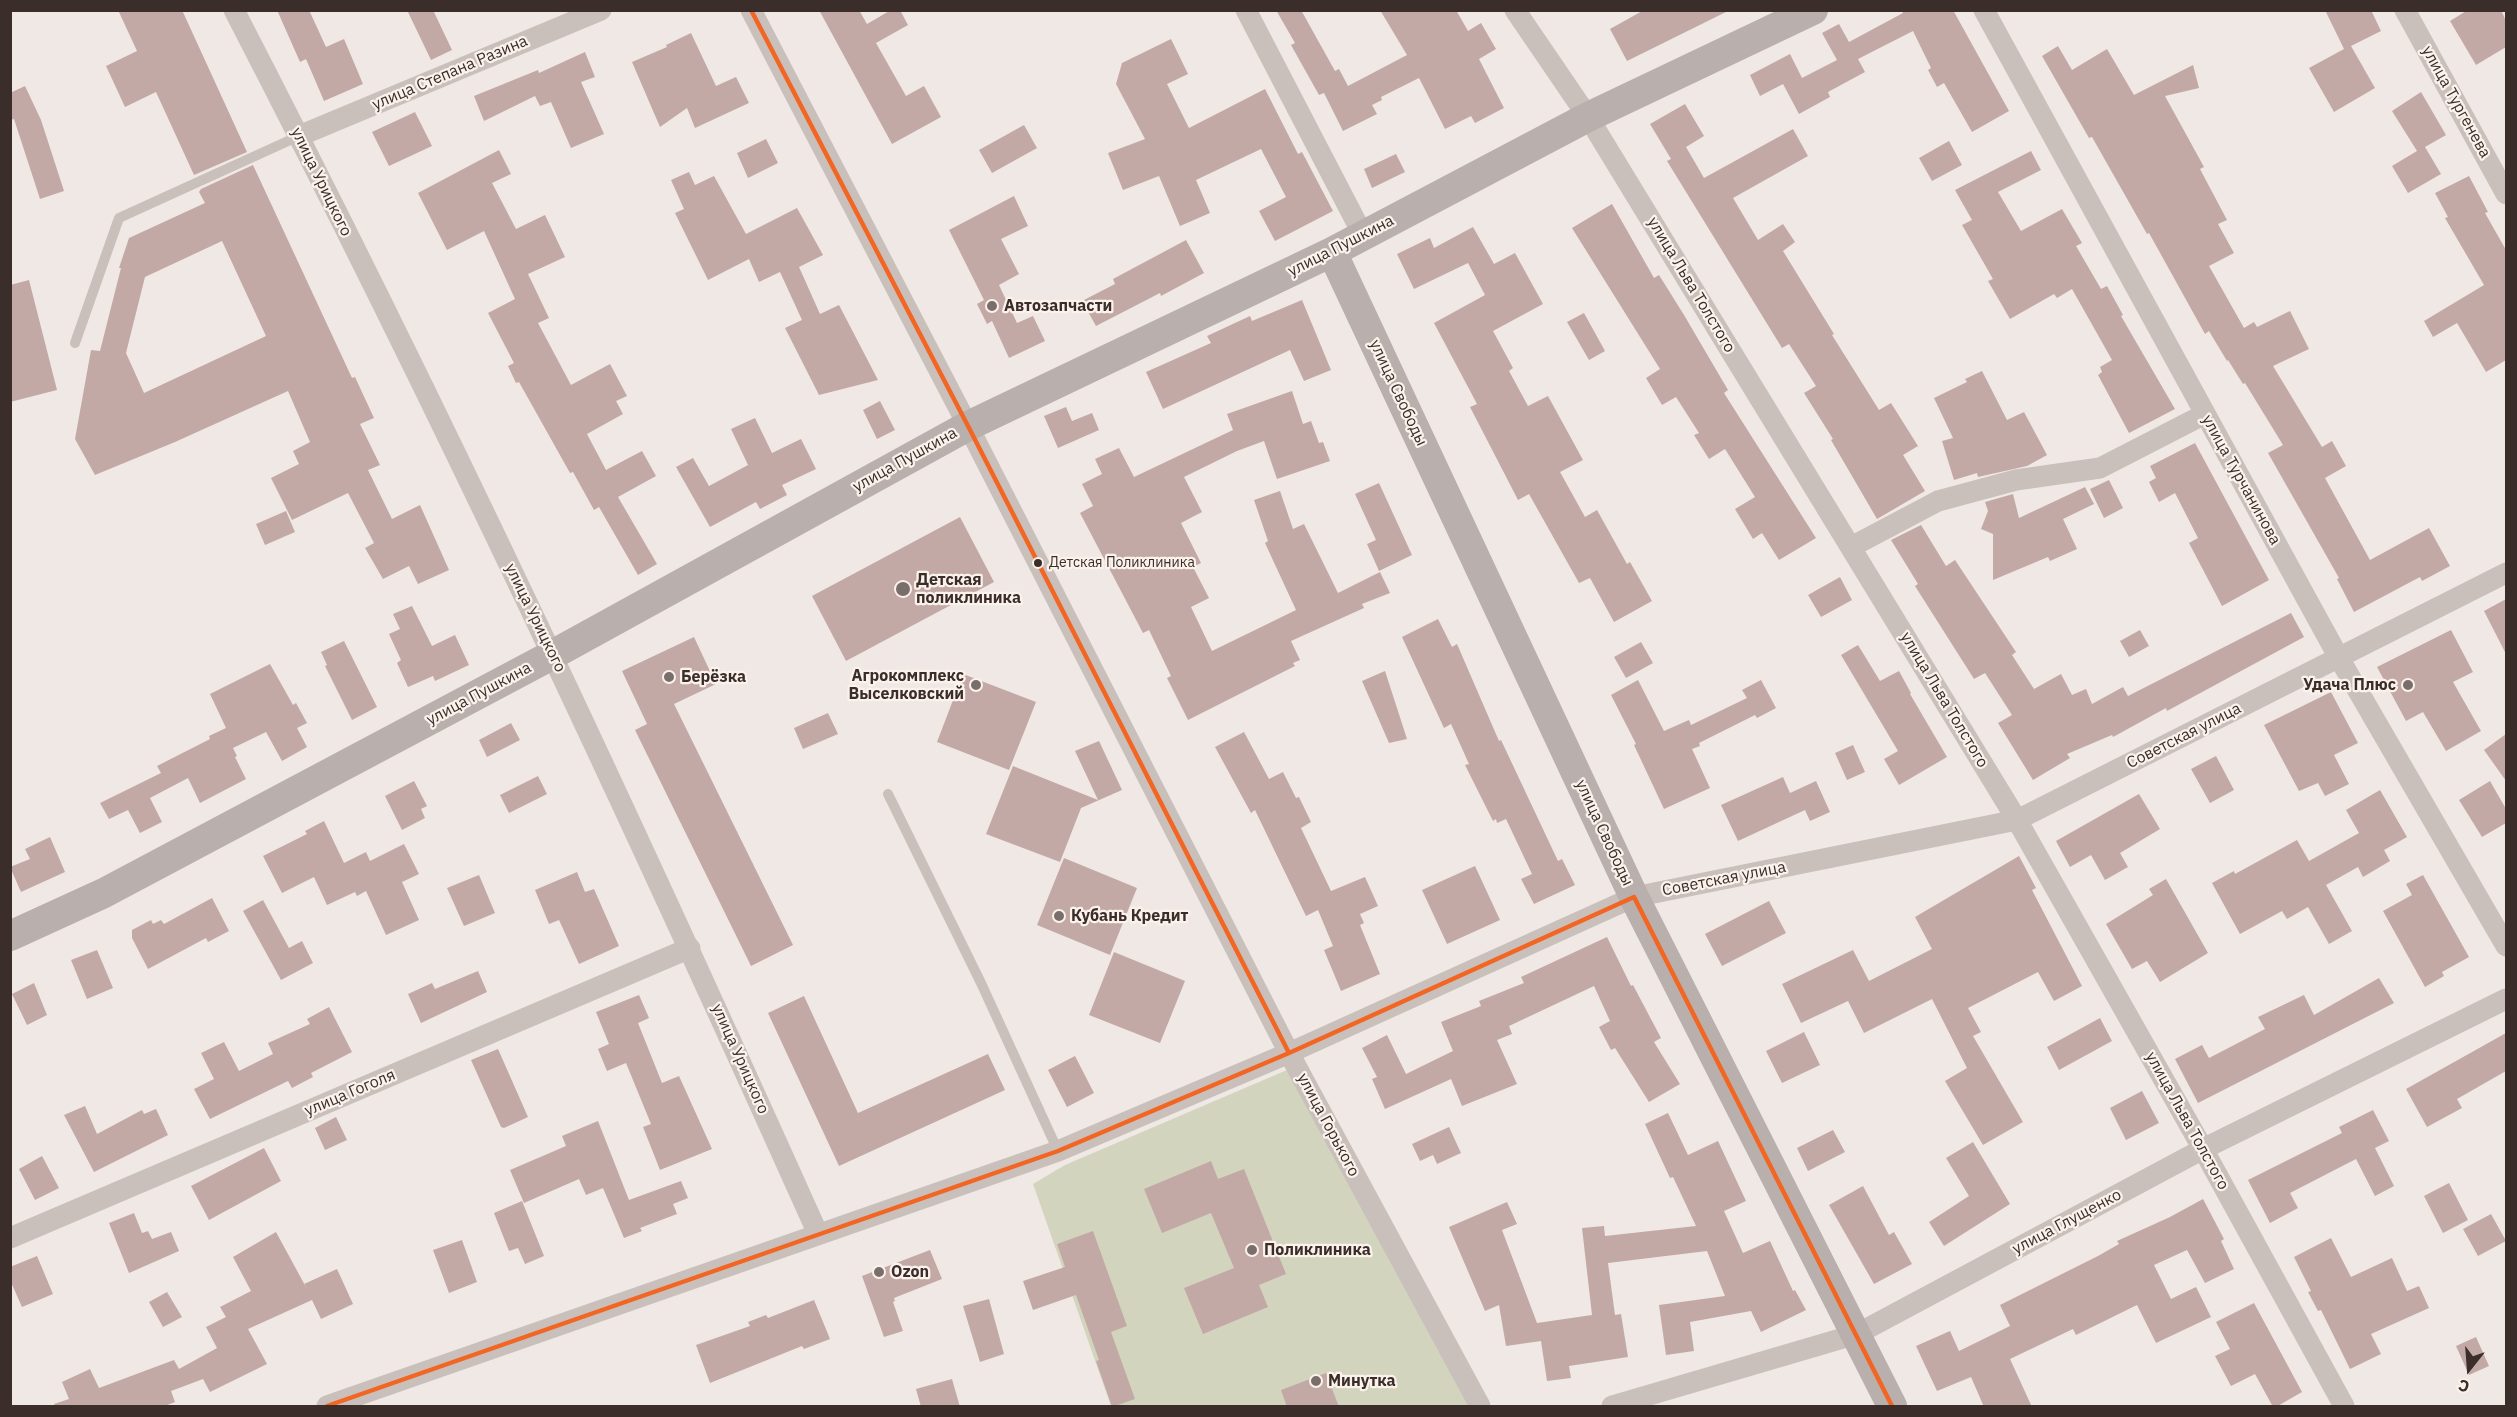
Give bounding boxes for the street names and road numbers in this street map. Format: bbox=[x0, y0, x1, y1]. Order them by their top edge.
street label: улица Степана Разина bbox=[369, 32, 531, 114]
street label: улица Тургенева bbox=[2417, 43, 2495, 161]
street label: улица Урицкого bbox=[286, 125, 356, 239]
street label: улица Пушкина bbox=[1285, 211, 1397, 281]
street label: улица Льва Толстого bbox=[1643, 214, 1739, 356]
street label: улица Свободы bbox=[1365, 337, 1431, 449]
street label: улица Турчанинова bbox=[2197, 412, 2285, 548]
street label: улица Пушкина bbox=[850, 423, 960, 497]
street label: улица Урицкого bbox=[500, 561, 570, 675]
street label: улица Льва Толстого bbox=[1896, 629, 1992, 771]
street label: улица Пушкина bbox=[423, 658, 535, 730]
street label: Советская улица bbox=[2124, 699, 2244, 773]
street label: улица Свободы bbox=[1571, 777, 1637, 889]
street label: Советская улица bbox=[1661, 858, 1787, 900]
street label: улица Урицкого bbox=[707, 1001, 773, 1117]
street label: улица Льва Толстого bbox=[2141, 1049, 2233, 1193]
street label: улица Гоголя bbox=[302, 1065, 398, 1121]
street label: улица Горького bbox=[1293, 1070, 1363, 1180]
street label: улица Глущенко bbox=[2009, 1185, 2125, 1259]

